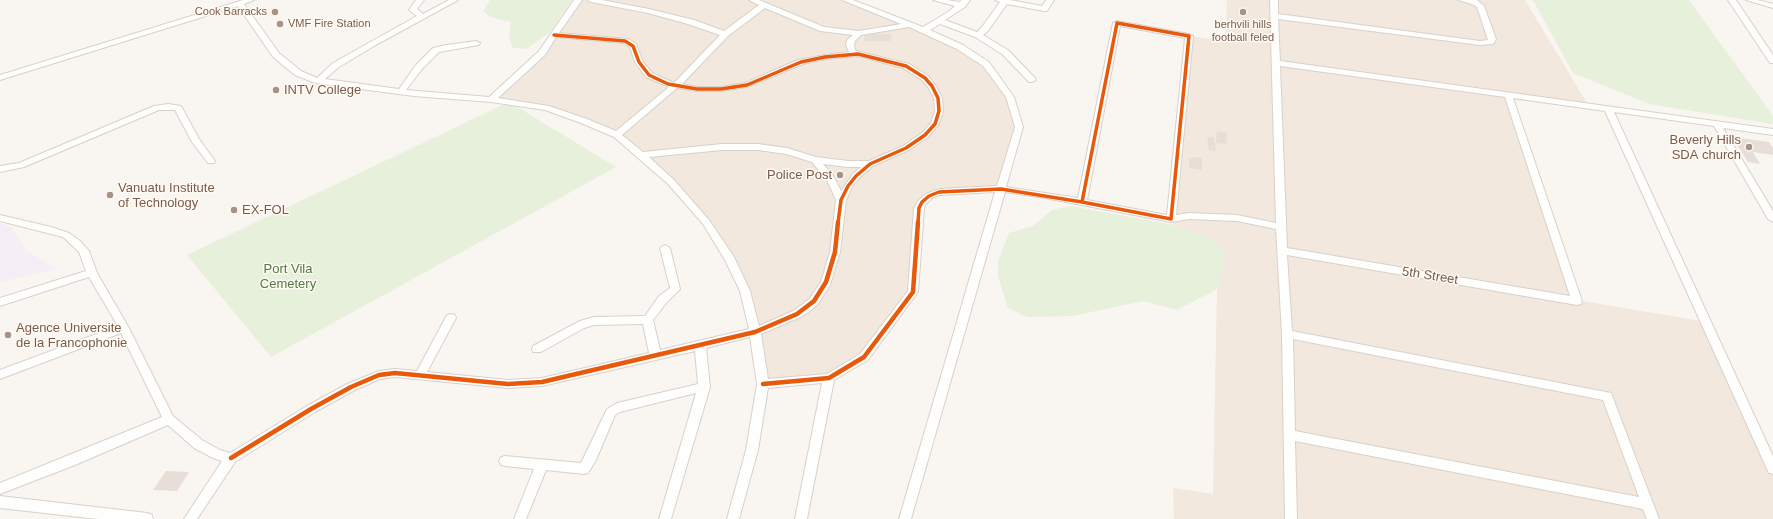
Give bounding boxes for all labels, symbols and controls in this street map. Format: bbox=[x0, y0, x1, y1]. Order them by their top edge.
place label: Cook Barracks bbox=[195, 5, 267, 19]
marker: Cook Barracks bbox=[270, 7, 280, 17]
marker: berhvili hills football feled bbox=[1238, 7, 1248, 17]
place label: VMF Fire Station bbox=[288, 17, 371, 31]
place label: berhvili hills football feled bbox=[1212, 18, 1274, 44]
marker: VMF Fire Station bbox=[275, 19, 285, 29]
place label: INTV College bbox=[284, 82, 361, 98]
marker: INTV College bbox=[271, 85, 281, 95]
place label: Beverly Hills SDA church bbox=[1669, 132, 1741, 163]
marker: Beverly Hills SDA church bbox=[1744, 142, 1754, 152]
place label: Police Post bbox=[767, 167, 832, 183]
marker: Police Post bbox=[835, 170, 845, 180]
place label: Vanuatu Institute of Technology bbox=[118, 180, 215, 211]
marker: Vanuatu Institute of Technology bbox=[105, 190, 115, 200]
place label: EX-FOL bbox=[242, 202, 289, 218]
marker: EX-FOL bbox=[229, 205, 239, 215]
park label: Port Vila Cemetery bbox=[260, 261, 316, 292]
street label: 5th Street bbox=[1401, 264, 1459, 288]
place label: Agence Universite de la Francophonie bbox=[16, 320, 127, 351]
marker: Agence Universite de la Francophonie bbox=[3, 330, 13, 340]

